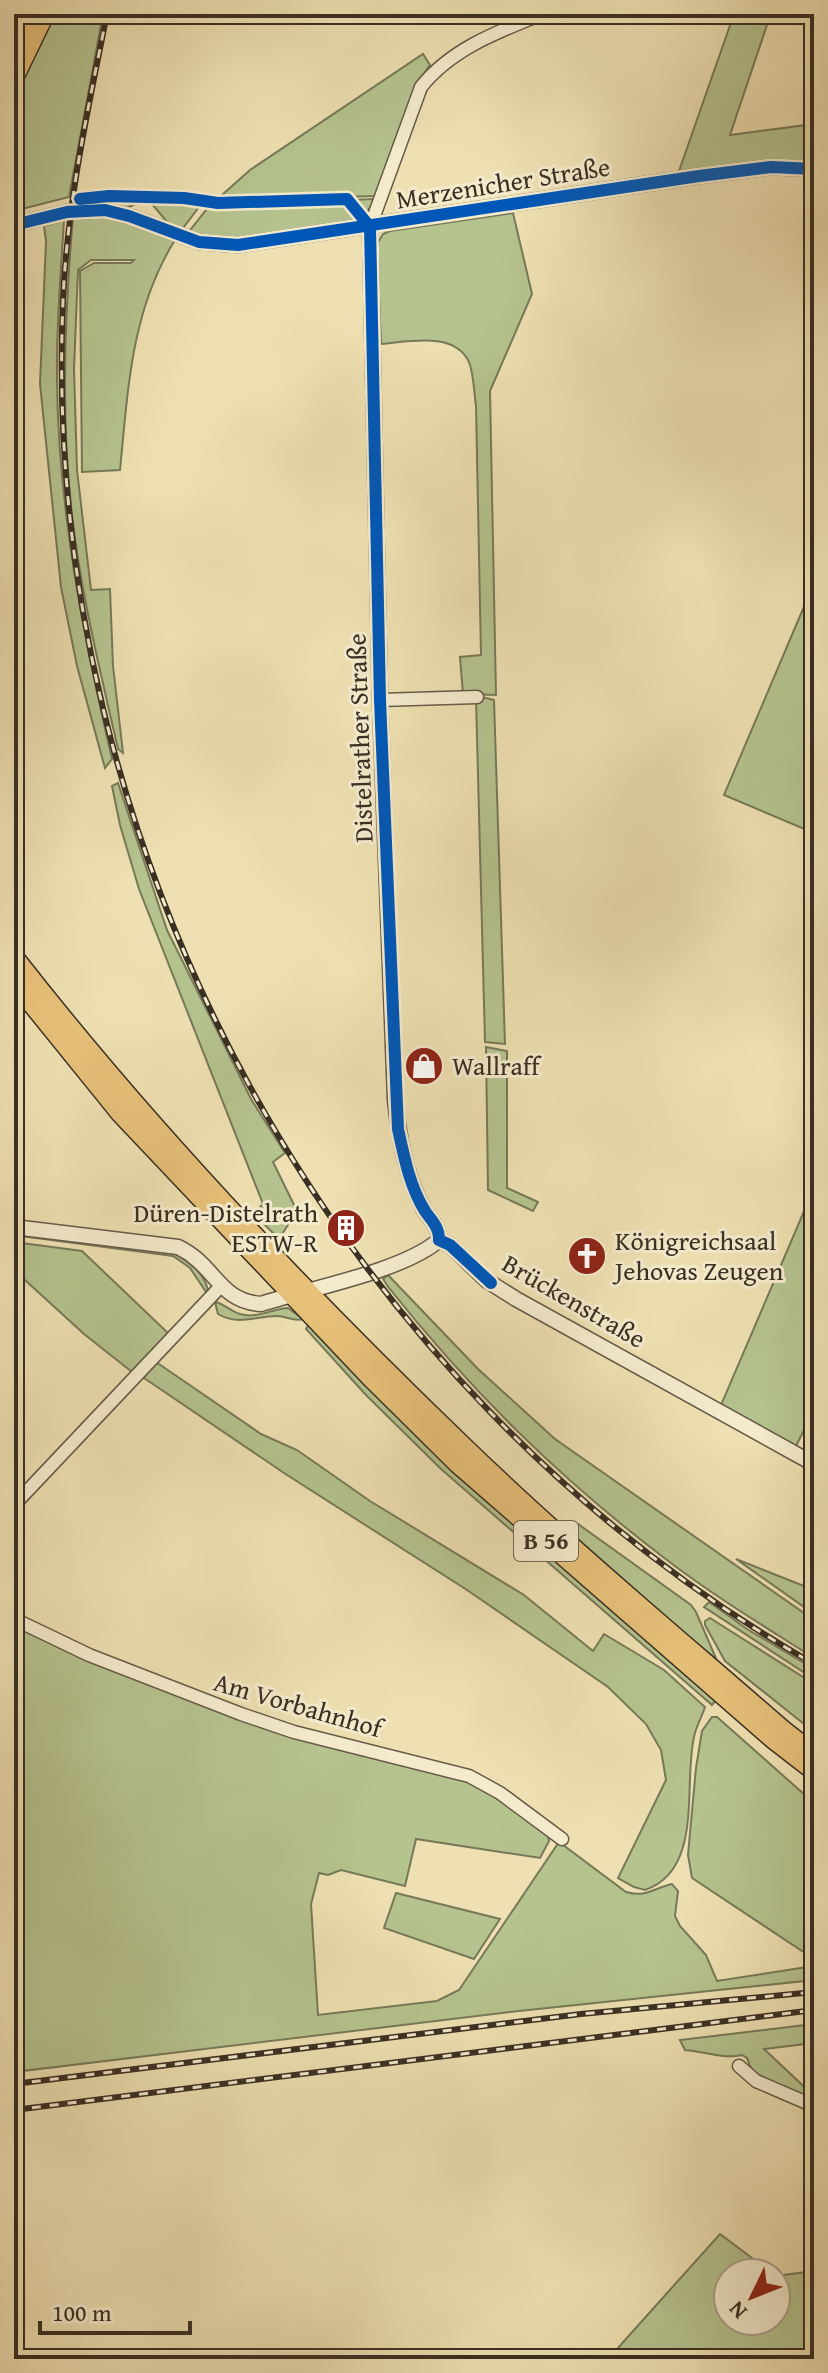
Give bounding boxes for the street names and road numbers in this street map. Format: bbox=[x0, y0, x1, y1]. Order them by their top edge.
street label: Merzenicher Straße bbox=[393, 146, 613, 219]
street label: Distelrather Straße bbox=[336, 633, 383, 843]
street label: Brückenstraße bbox=[495, 1244, 653, 1357]
road number: B 56 bbox=[514, 1521, 578, 1561]
street label: Am Vorbahnhof bbox=[209, 1662, 389, 1748]

